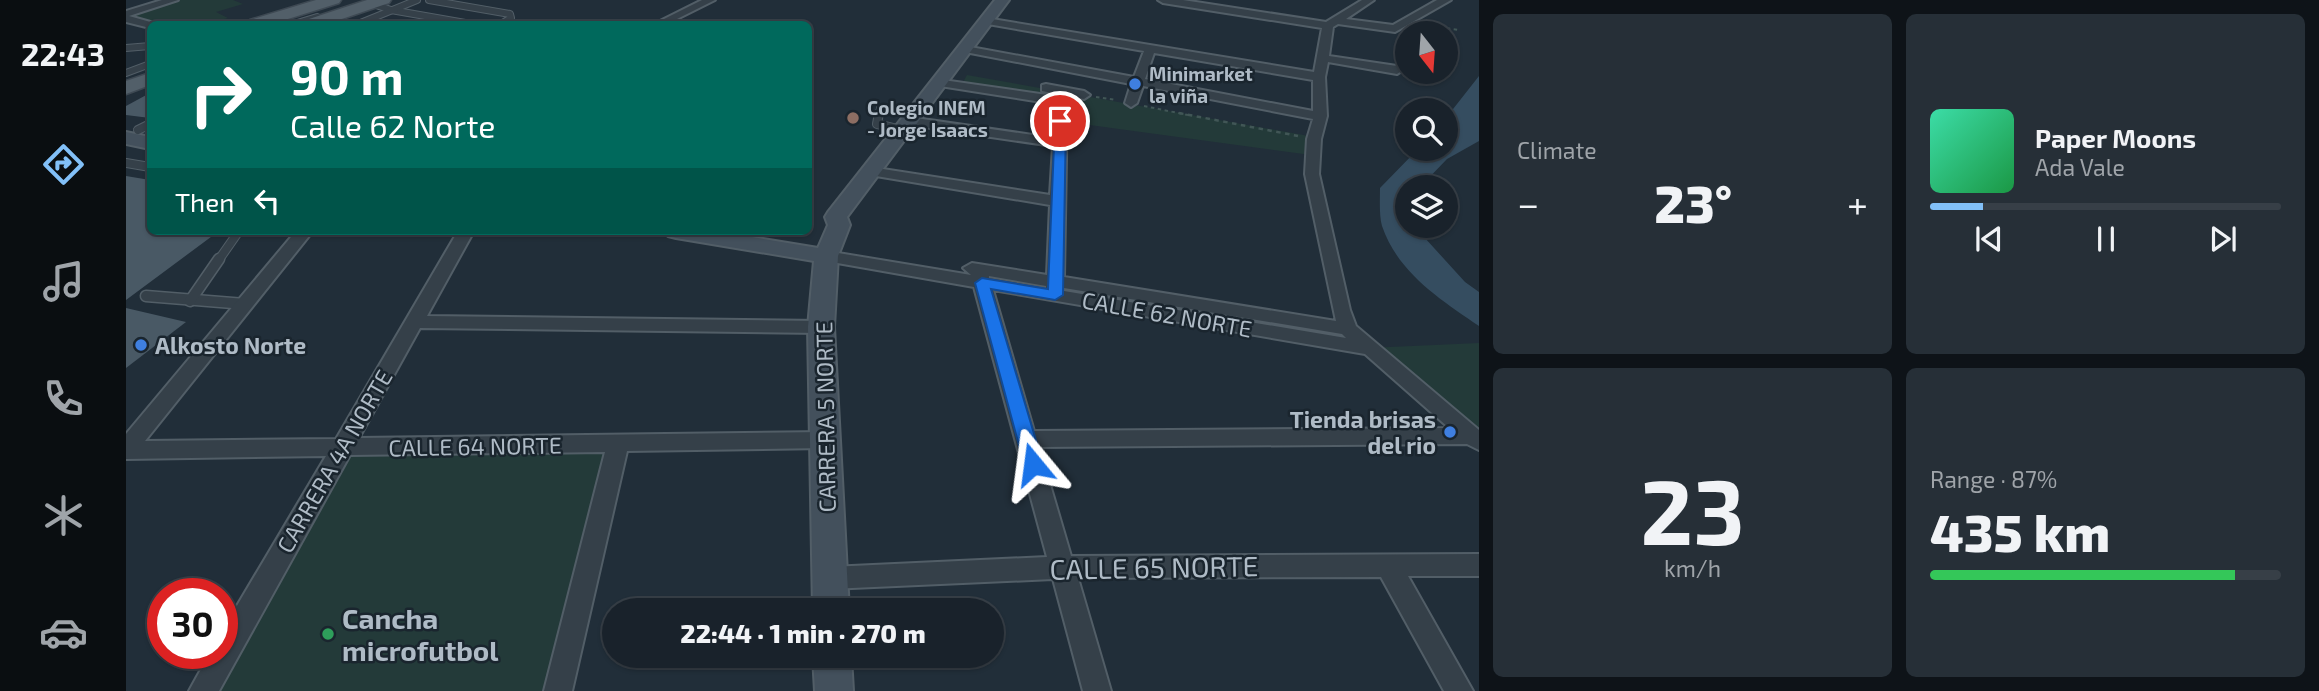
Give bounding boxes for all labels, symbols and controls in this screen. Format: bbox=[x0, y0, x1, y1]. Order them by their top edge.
north arrow bbox=[1395, 21, 1458, 84]
map controls bbox=[1395, 21, 1458, 238]
text: 22:43 bbox=[21, 34, 105, 72]
text: 90 m bbox=[290, 46, 404, 105]
icon: right bbox=[175, 49, 266, 140]
place label: Minimarket la viña bbox=[1149, 62, 1253, 107]
marker: Minimarket la viña bbox=[1127, 76, 1143, 92]
pin bbox=[1030, 91, 1090, 151]
place label: Colegio INEM - Jorge Isaacs bbox=[867, 96, 988, 141]
button: search bbox=[1395, 98, 1458, 161]
icon: arrive bbox=[1041, 102, 1079, 140]
text: Calle 62 Norte bbox=[290, 106, 496, 144]
marker: Colegio INEM - Jorge Isaacs bbox=[845, 110, 861, 126]
text: Paper Moons bbox=[2035, 122, 2196, 153]
text: Climate bbox=[1517, 136, 1597, 164]
icon: directions bbox=[39, 140, 88, 189]
text: Ada Vale bbox=[2035, 153, 2125, 181]
text: 23° bbox=[1654, 171, 1732, 233]
button: layers bbox=[1395, 175, 1458, 238]
text: − bbox=[1517, 180, 1539, 226]
text: + bbox=[1847, 180, 1868, 226]
icon: left bbox=[248, 182, 286, 220]
text: Then bbox=[175, 186, 234, 217]
icon: previous bbox=[1970, 220, 2008, 258]
icon: pause bbox=[2087, 220, 2125, 258]
icon: next bbox=[2204, 220, 2242, 258]
icon: music bbox=[39, 257, 88, 306]
street label: CALLE 62 NORTE bbox=[1080, 285, 1254, 343]
street label: CARRERA 5 NORTE bbox=[809, 321, 841, 513]
place label: Alkosto Norte bbox=[155, 331, 306, 359]
marker: Alkosto Norte bbox=[133, 337, 149, 353]
street label: CARRERA 4A NORTE bbox=[270, 365, 398, 557]
icon: phone bbox=[39, 374, 88, 423]
place label: Tienda brisas del rio bbox=[1290, 405, 1436, 459]
marker: Tienda brisas del rio bbox=[1442, 424, 1458, 440]
position arrow bbox=[996, 427, 1070, 501]
street label: CALLE 64 NORTE bbox=[388, 430, 562, 462]
text: 23 bbox=[1640, 454, 1745, 563]
text: Range · 87% bbox=[1930, 465, 2057, 493]
icon: climate bbox=[39, 491, 88, 540]
text: 435 km bbox=[1930, 500, 2110, 562]
street label: CALLE 65 NORTE bbox=[1049, 548, 1259, 586]
text: km/h bbox=[1664, 554, 1721, 582]
speed limit sign: 30 bbox=[147, 578, 238, 669]
place label: Cancha microfutbol bbox=[342, 601, 499, 667]
icon: car bbox=[39, 608, 88, 657]
text: 22:44 · 1 min · 270 m bbox=[680, 617, 926, 648]
marker: Cancha microfutbol bbox=[320, 626, 336, 642]

